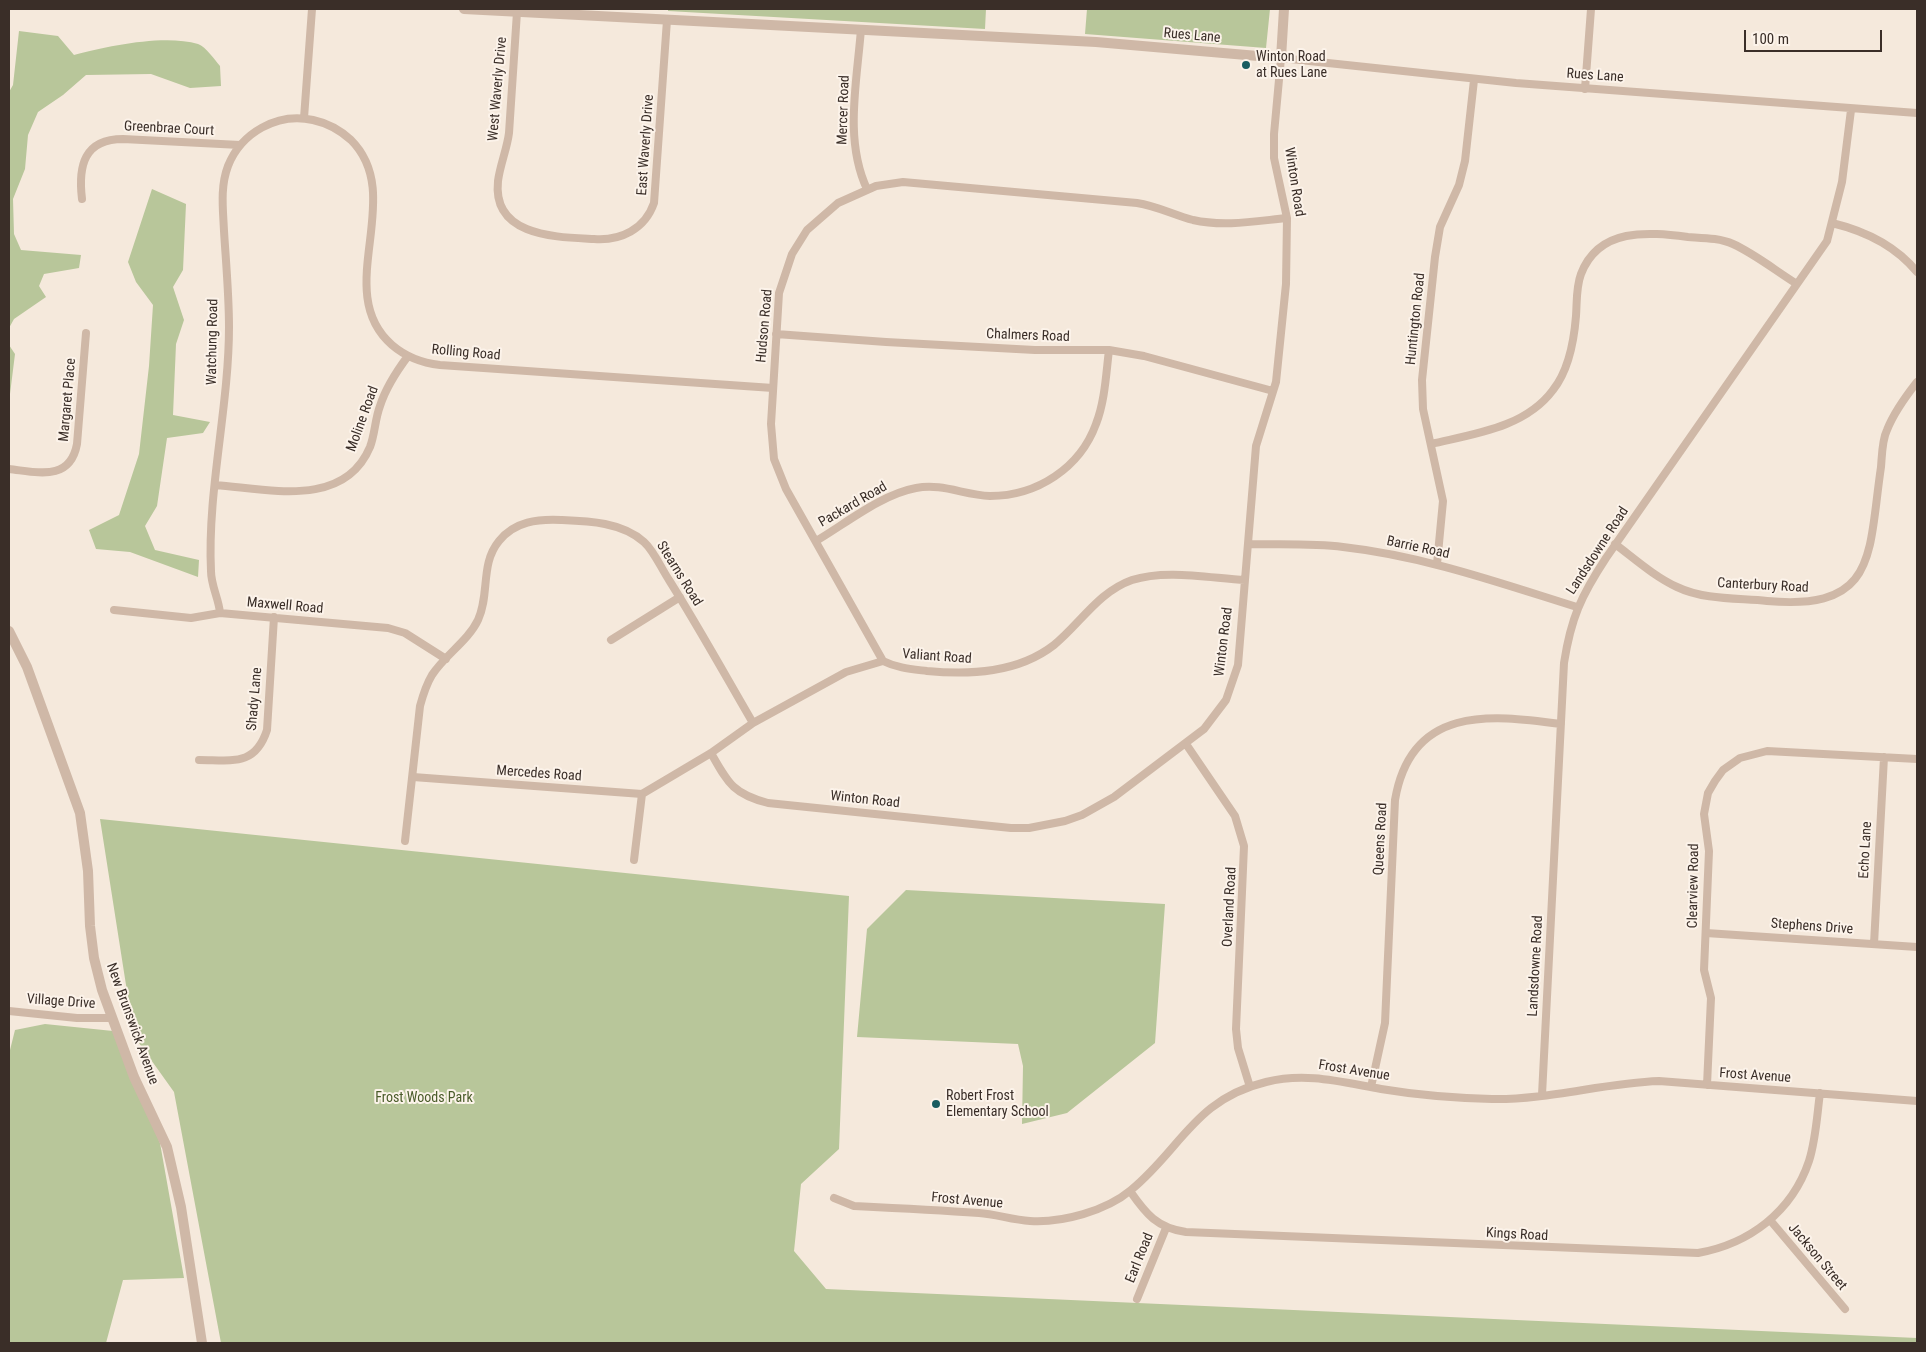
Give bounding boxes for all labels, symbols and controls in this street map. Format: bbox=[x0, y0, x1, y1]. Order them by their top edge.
scale bar bbox=[1746, 20, 1884, 52]
street label: Rues Lane bbox=[1163, 25, 1221, 47]
text: 100 m bbox=[1752, 30, 1789, 48]
street label: West Waverly Drive bbox=[485, 36, 511, 142]
place label: Winton Road at Rues Lane bbox=[1256, 49, 1327, 82]
marker: Winton Road at Rues Lane bbox=[1240, 59, 1252, 71]
street label: Rues Lane bbox=[1566, 66, 1624, 86]
street label: Mercer Road bbox=[834, 75, 854, 145]
street label: East Waverly Drive bbox=[634, 94, 658, 196]
street label: Greenbrae Court bbox=[124, 118, 214, 140]
street label: Winton Road bbox=[1280, 146, 1308, 218]
street label: Huntington Road bbox=[1403, 272, 1429, 366]
street label: Hudson Road bbox=[753, 288, 777, 364]
street label: Watchung Road bbox=[204, 299, 222, 385]
street label: Chalmers Road bbox=[986, 326, 1070, 346]
street label: Rolling Road bbox=[431, 342, 501, 364]
street label: Margaret Place bbox=[56, 358, 80, 442]
street label: Moline Road bbox=[343, 384, 383, 454]
street label: Packard Road bbox=[816, 479, 890, 531]
street label: Landsdowne Road bbox=[1563, 504, 1633, 598]
street label: Barrie Road bbox=[1385, 533, 1451, 563]
street label: Stearns Road bbox=[652, 538, 706, 610]
street label: Canterbury Road bbox=[1717, 575, 1809, 597]
street label: Maxwell Road bbox=[246, 594, 324, 618]
street label: Winton Road bbox=[1211, 606, 1237, 678]
street label: Valiant Road bbox=[902, 646, 972, 668]
street label: Shady Lane bbox=[244, 667, 266, 731]
street label: Mercedes Road bbox=[496, 763, 582, 785]
street label: Winton Road bbox=[829, 788, 901, 812]
street label: Queens Road bbox=[1371, 802, 1391, 876]
street label: Echo Lane bbox=[1856, 821, 1876, 879]
street label: Clearview Road bbox=[1685, 843, 1703, 929]
street label: Overland Road bbox=[1220, 867, 1240, 947]
street label: Landsdowne Road bbox=[1525, 915, 1547, 1017]
street label: Stephens Drive bbox=[1770, 916, 1854, 938]
street label: New Brunswick Avenue bbox=[102, 961, 162, 1087]
street label: Village Drive bbox=[26, 991, 96, 1013]
street label: Frost Avenue bbox=[1317, 1057, 1391, 1085]
street label: Frost Avenue bbox=[1719, 1065, 1791, 1087]
place label: Robert Frost Elementary School bbox=[946, 1088, 1049, 1120]
park label: Frost Woods Park bbox=[375, 1090, 473, 1106]
marker: Robert Frost Elementary School bbox=[930, 1098, 942, 1110]
street label: Frost Avenue bbox=[931, 1190, 1003, 1212]
street label: Jackson Street bbox=[1784, 1220, 1850, 1294]
street label: Kings Road bbox=[1485, 1225, 1549, 1245]
street label: Earl Road bbox=[1122, 1231, 1158, 1285]

